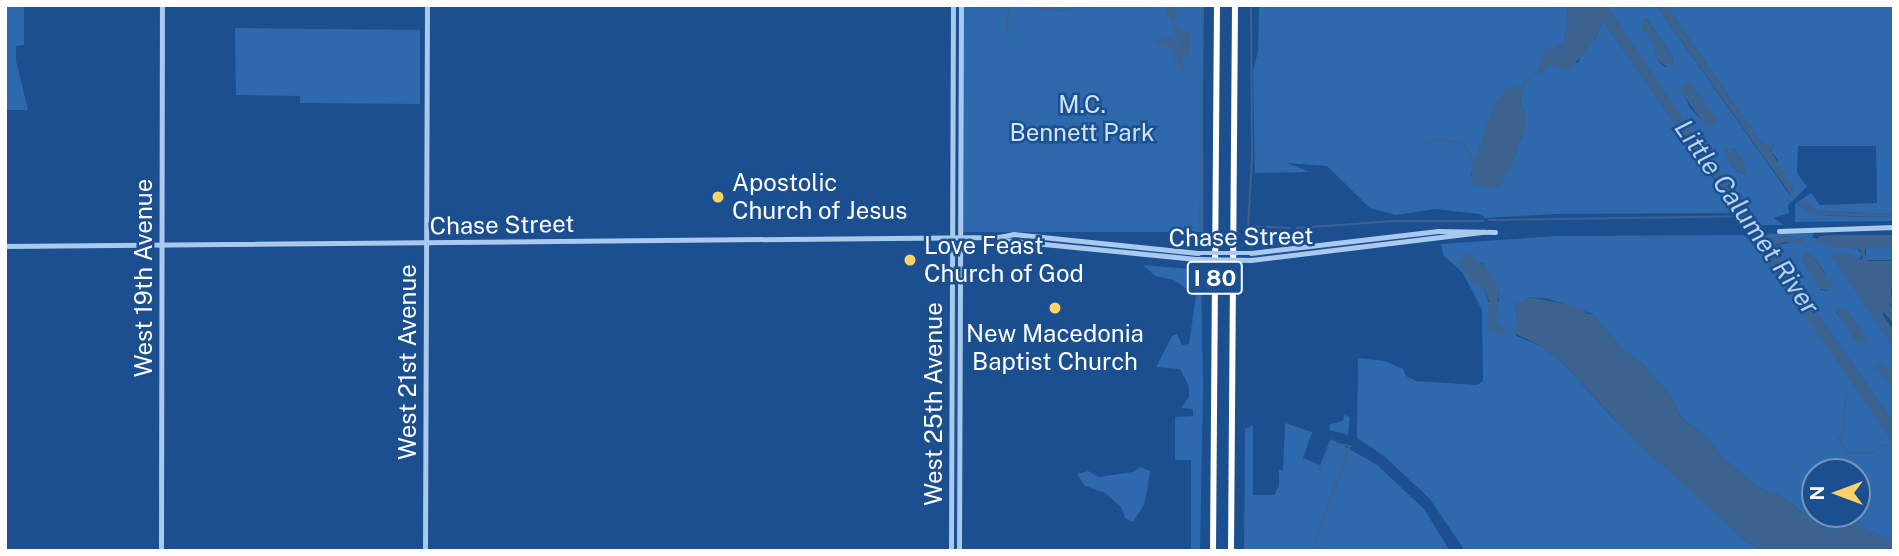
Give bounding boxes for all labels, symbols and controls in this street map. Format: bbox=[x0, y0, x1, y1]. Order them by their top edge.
park label: M.C. Bennett Park bbox=[1009, 91, 1155, 147]
water label: Little Calumet River bbox=[1668, 114, 1826, 320]
place label: Apostolic Church of Jesus bbox=[732, 169, 908, 225]
street label: West 19th Avenue bbox=[130, 179, 158, 377]
marker: Apostolic Church of Jesus bbox=[710, 189, 726, 205]
street label: Chase Street bbox=[429, 209, 575, 241]
street label: Chase Street bbox=[1168, 221, 1314, 253]
place label: Love Feast Church of God bbox=[924, 232, 1084, 288]
marker: Love Feast Church of God bbox=[902, 252, 918, 268]
road number: I 80 bbox=[1185, 258, 1245, 298]
street label: West 21st Avenue bbox=[394, 264, 422, 460]
marker: New Macedonia Baptist Church bbox=[1047, 300, 1063, 316]
street label: West 25th Avenue bbox=[920, 302, 948, 506]
place label: New Macedonia Baptist Church bbox=[966, 320, 1144, 376]
north arrow bbox=[1801, 458, 1871, 528]
text: N bbox=[1806, 486, 1828, 500]

